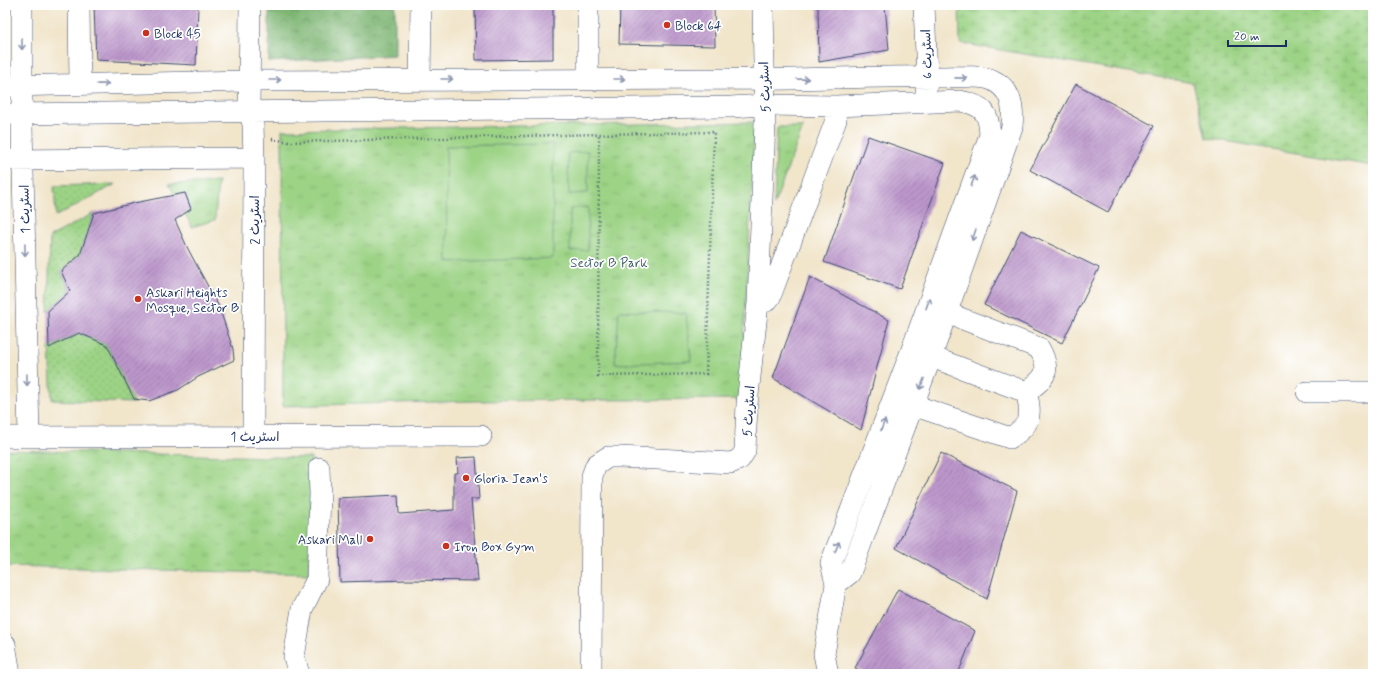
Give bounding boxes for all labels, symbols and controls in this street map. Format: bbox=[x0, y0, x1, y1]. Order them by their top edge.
place label: Block 64 bbox=[675, 18, 722, 35]
marker: Block 64 bbox=[662, 20, 672, 30]
scale bar bbox=[1228, 22, 1286, 48]
place label: Block 45 bbox=[154, 26, 201, 43]
marker: Block 45 bbox=[141, 28, 151, 38]
street label: اسٹریٹ 6 bbox=[918, 29, 937, 79]
text: 20 m bbox=[1234, 29, 1260, 45]
one-way arrow bbox=[18, 37, 26, 50]
street label: اسٹریٹ 5 bbox=[756, 61, 775, 113]
one-way arrow bbox=[954, 74, 967, 81]
one-way arrow bbox=[440, 75, 453, 83]
one-way arrow bbox=[612, 75, 625, 83]
one-way arrow bbox=[796, 75, 809, 83]
one-way arrow bbox=[268, 77, 281, 84]
one-way arrow bbox=[96, 80, 109, 88]
one-way arrow bbox=[970, 175, 977, 188]
street label: اسٹریٹ 1 bbox=[17, 184, 34, 234]
street label: اسٹریٹ 2 bbox=[247, 195, 264, 245]
one-way arrow bbox=[970, 228, 978, 240]
one-way arrow bbox=[21, 243, 28, 256]
park label: Sector B Park bbox=[570, 255, 648, 272]
place label: Askari Heights Mosque, Sector B bbox=[146, 285, 239, 317]
marker: Askari Heights Mosque, Sector B bbox=[133, 294, 143, 304]
one-way arrow bbox=[925, 298, 933, 310]
one-way arrow bbox=[23, 373, 31, 386]
one-way arrow bbox=[917, 377, 925, 389]
street label: اسٹریٹ 5 bbox=[739, 385, 760, 437]
one-way arrow bbox=[880, 420, 888, 432]
street label: اسٹریٹ 1 bbox=[231, 429, 280, 446]
place label: Gloria Jean's bbox=[474, 471, 548, 488]
marker: Gloria Jean's bbox=[461, 473, 471, 483]
place label: Askari Mall bbox=[298, 532, 362, 549]
marker: Askari Mall bbox=[365, 534, 375, 544]
place label: Iron Box Gym bbox=[454, 539, 535, 556]
marker: Iron Box Gym bbox=[441, 541, 451, 551]
one-way arrow bbox=[834, 541, 842, 553]

